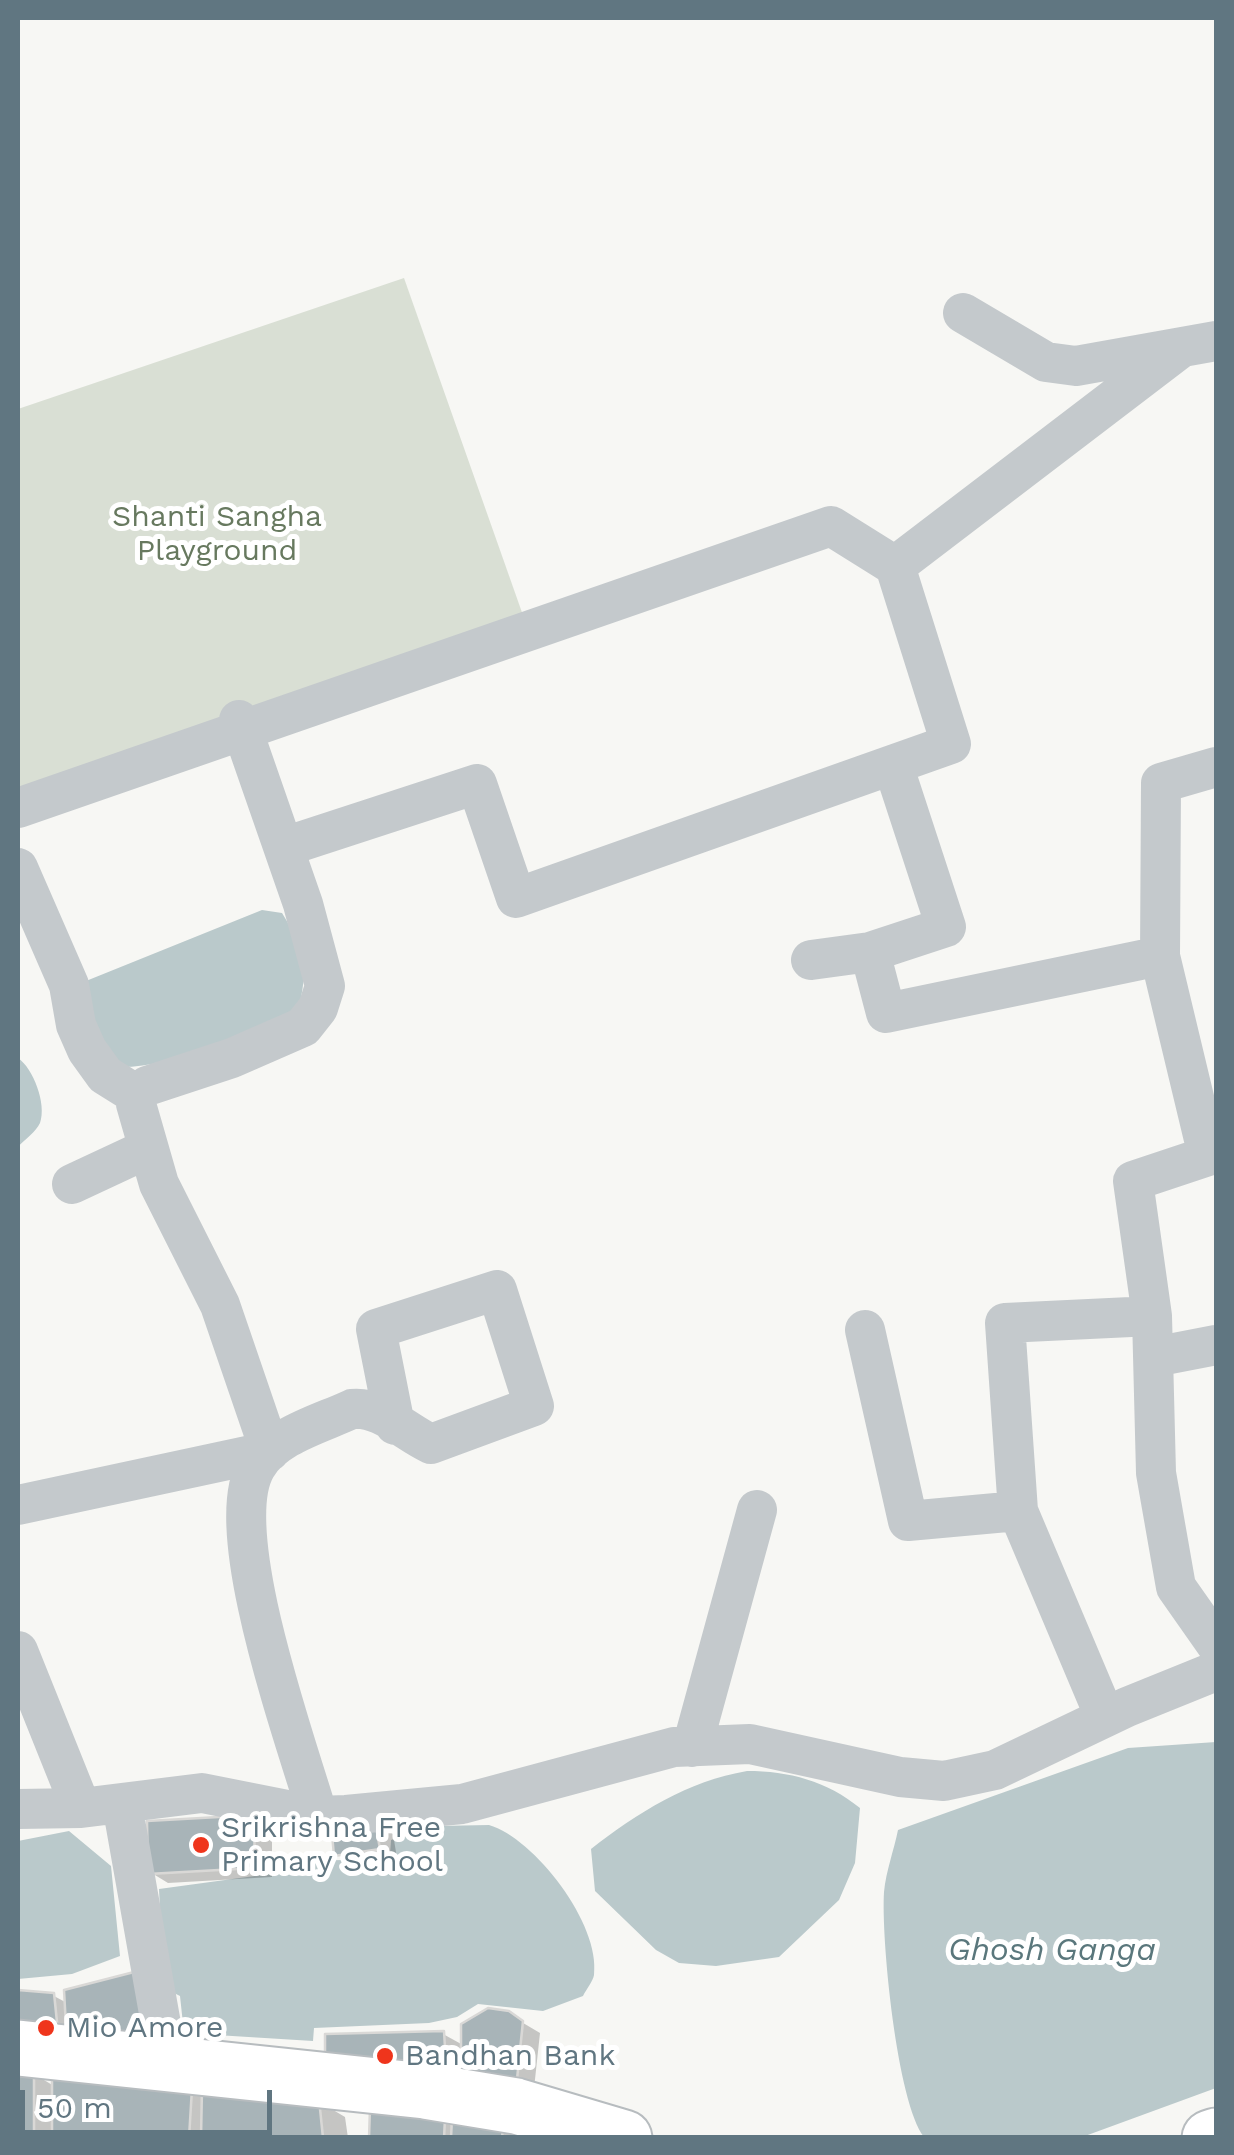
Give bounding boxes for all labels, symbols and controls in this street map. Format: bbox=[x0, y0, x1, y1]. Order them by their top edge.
park label: Shanti Sangha Playground bbox=[112, 499, 322, 570]
place label: Srikrishna Free Primary School bbox=[221, 1810, 443, 1880]
marker: Srikrishna Free Primary School bbox=[190, 1834, 212, 1856]
water label: Ghosh Ganga bbox=[948, 1932, 1156, 1970]
place label: Mio Amore bbox=[66, 2010, 223, 2046]
marker: Mio Amore bbox=[35, 2017, 57, 2039]
place label: Bandhan Bank bbox=[405, 2038, 615, 2074]
marker: Bandhan Bank bbox=[374, 2045, 396, 2067]
scale bar bbox=[25, 2070, 278, 2132]
text: 50 m bbox=[37, 2090, 112, 2125]

